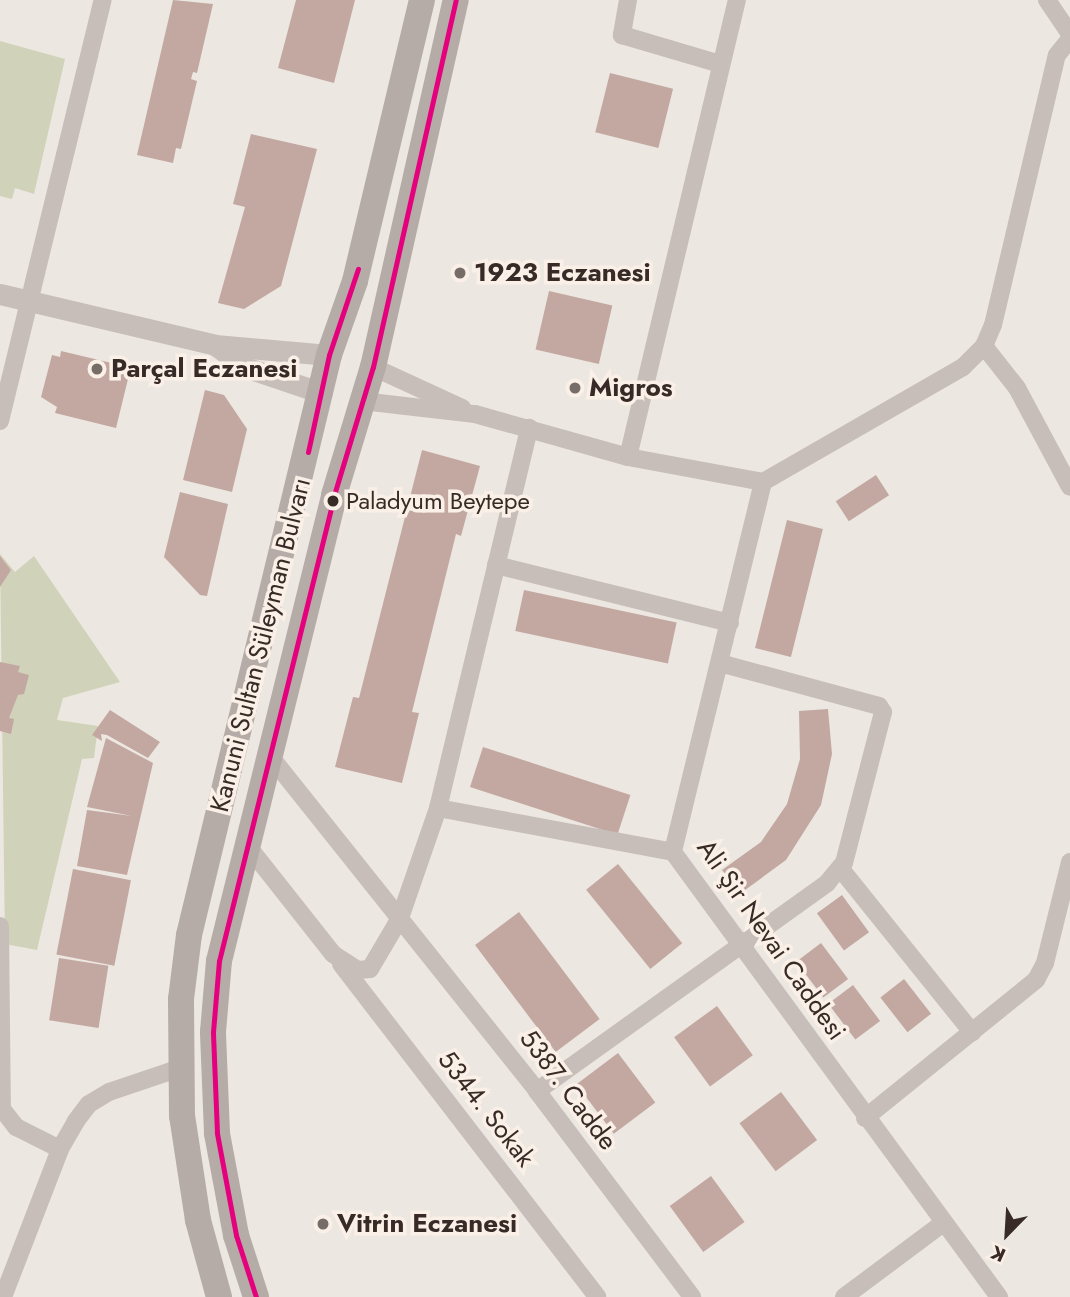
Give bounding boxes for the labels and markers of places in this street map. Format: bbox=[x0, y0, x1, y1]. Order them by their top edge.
place label: 1923 Eczanesi bbox=[474, 257, 651, 289]
marker: 1923 Eczanesi bbox=[452, 265, 468, 281]
place label: Parçal Eczanesi bbox=[111, 353, 297, 385]
marker: Parçal Eczanesi bbox=[89, 361, 105, 377]
place label: Migros bbox=[589, 372, 673, 404]
marker: Migros bbox=[567, 380, 583, 396]
place label: Paladyum Beytepe bbox=[346, 487, 530, 515]
marker: Paladyum Beytepe bbox=[326, 494, 340, 508]
place label: Vitrin Eczanesi bbox=[337, 1208, 517, 1240]
marker: Vitrin Eczanesi bbox=[315, 1216, 331, 1232]

